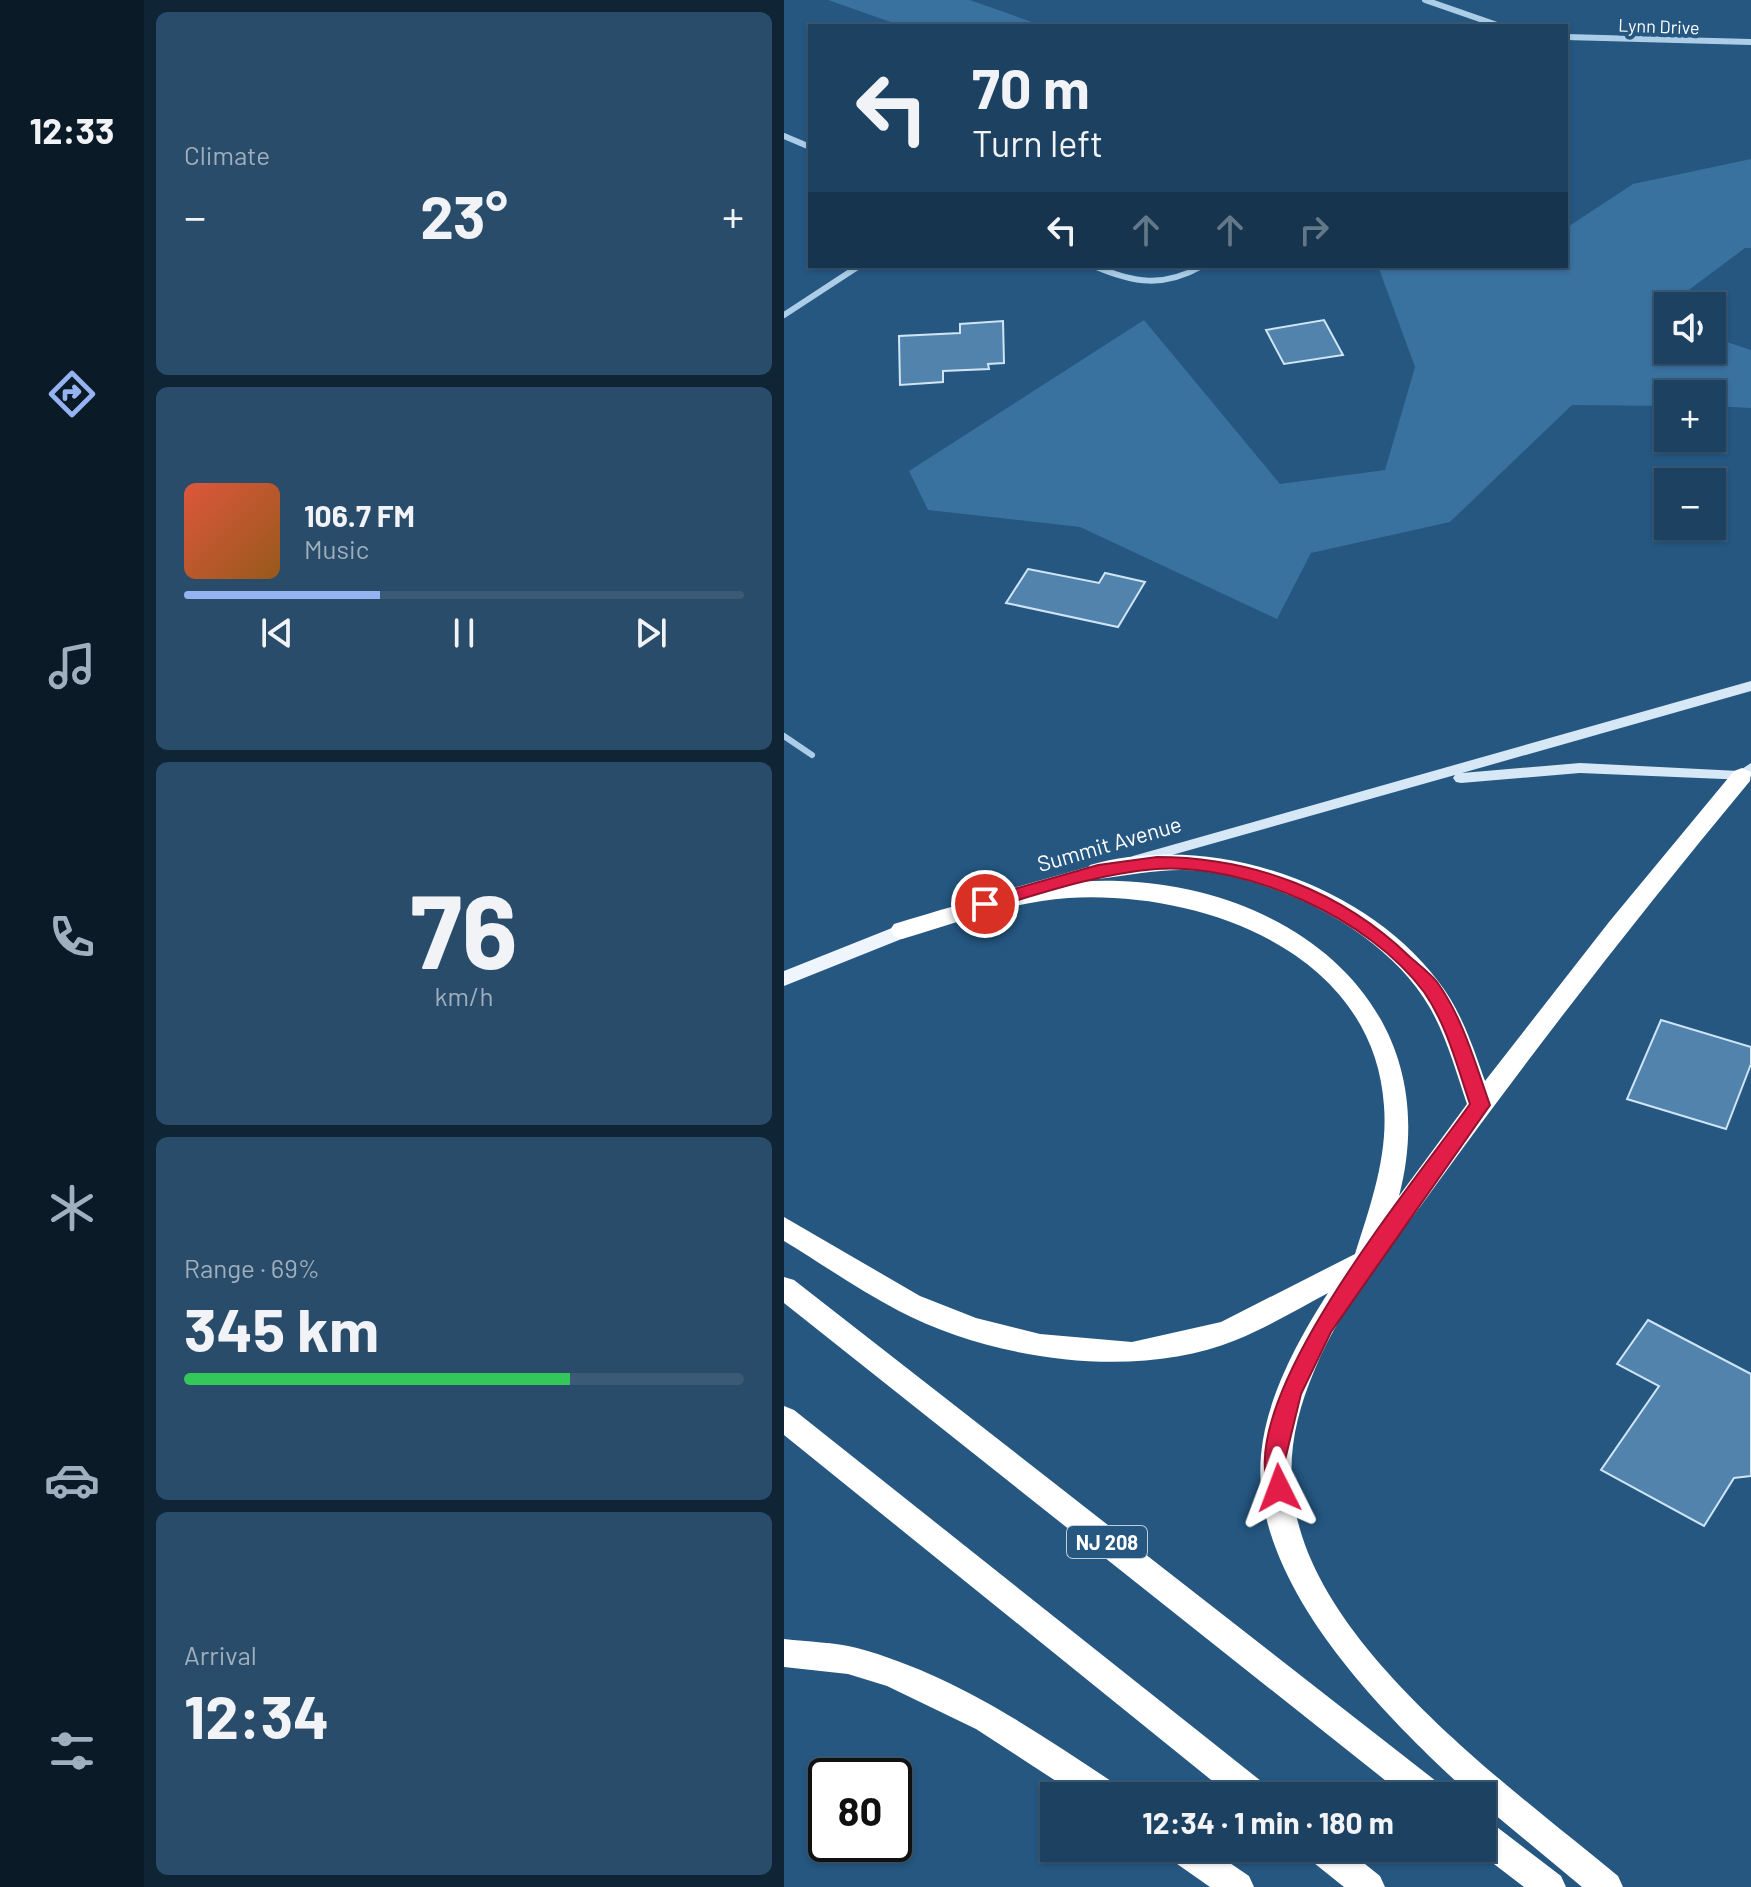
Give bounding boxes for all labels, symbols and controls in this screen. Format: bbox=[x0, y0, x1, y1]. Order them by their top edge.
street label: Lynn Drive bbox=[1618, 14, 1700, 38]
text: 70 m bbox=[972, 53, 1090, 120]
icon: left bbox=[840, 56, 944, 160]
text: 12:33 bbox=[30, 108, 114, 151]
text: Turn left bbox=[972, 121, 1103, 164]
text: Climate bbox=[184, 139, 270, 170]
text: 23° bbox=[420, 179, 508, 251]
text: − bbox=[184, 189, 206, 242]
text: + bbox=[722, 189, 744, 242]
icon: left bbox=[1040, 208, 1084, 252]
icon: ahead bbox=[1124, 208, 1168, 252]
icon: ahead bbox=[1208, 208, 1252, 252]
icon: right bbox=[1292, 208, 1336, 252]
map controls bbox=[1654, 292, 1726, 540]
button: sound bbox=[1654, 292, 1726, 364]
icon: directions bbox=[44, 366, 100, 422]
button: + bbox=[1654, 380, 1726, 452]
button: − bbox=[1654, 468, 1726, 540]
text: 106.7 FM bbox=[304, 497, 415, 533]
text: Music bbox=[304, 533, 369, 564]
icon: previous bbox=[255, 611, 299, 655]
icon: pause bbox=[442, 611, 486, 655]
icon: next bbox=[629, 611, 673, 655]
icon: music bbox=[44, 638, 100, 694]
street label: Summit Avenue bbox=[1034, 810, 1184, 876]
text: 76 bbox=[410, 865, 518, 990]
pin bbox=[951, 870, 1019, 938]
icon: arrive bbox=[963, 882, 1007, 926]
icon: phone bbox=[44, 909, 100, 965]
text: km/h bbox=[435, 980, 493, 1011]
icon: climate bbox=[44, 1180, 100, 1236]
text: Range · 69% bbox=[184, 1252, 320, 1283]
text: 345 km bbox=[184, 1292, 379, 1364]
position arrow bbox=[1237, 1446, 1321, 1530]
icon: car bbox=[44, 1452, 100, 1508]
road number: NJ 208 bbox=[1067, 1526, 1147, 1558]
text: Arrival bbox=[184, 1639, 257, 1670]
text: 12:34 bbox=[184, 1679, 329, 1751]
icon: filters bbox=[44, 1723, 100, 1779]
speed limit sign: 80 bbox=[808, 1758, 912, 1862]
text: 12:34 · 1 min · 180 m bbox=[1142, 1804, 1394, 1840]

